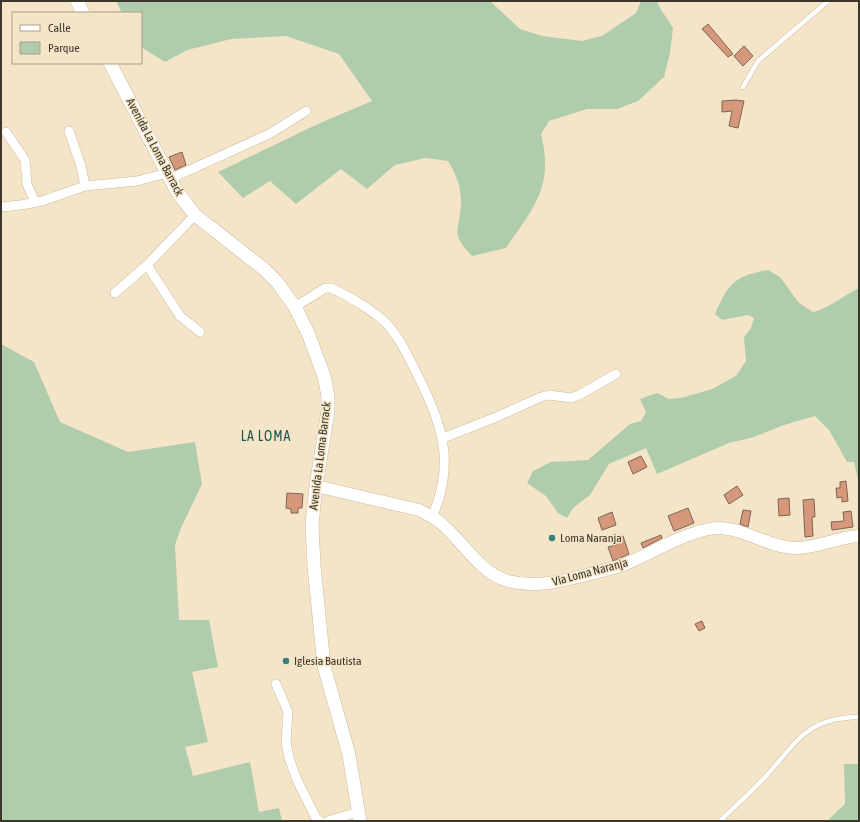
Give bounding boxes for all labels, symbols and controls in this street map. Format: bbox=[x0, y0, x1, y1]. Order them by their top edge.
legend bbox=[12, 12, 142, 64]
text: Calle bbox=[48, 21, 71, 35]
text: Parque bbox=[48, 41, 80, 55]
street label: Avenida La Loma Barrack bbox=[123, 96, 187, 199]
street label: Avenida La Loma Barrack bbox=[306, 400, 334, 511]
district label: LA LOMA bbox=[241, 428, 291, 444]
place label: Loma Naranja bbox=[560, 531, 622, 545]
marker: Loma Naranja bbox=[547, 533, 557, 543]
street label: Vía Loma Naranja bbox=[551, 555, 629, 589]
place label: Iglesia Bautista bbox=[294, 654, 362, 668]
marker: Iglesia Bautista bbox=[281, 656, 291, 666]

